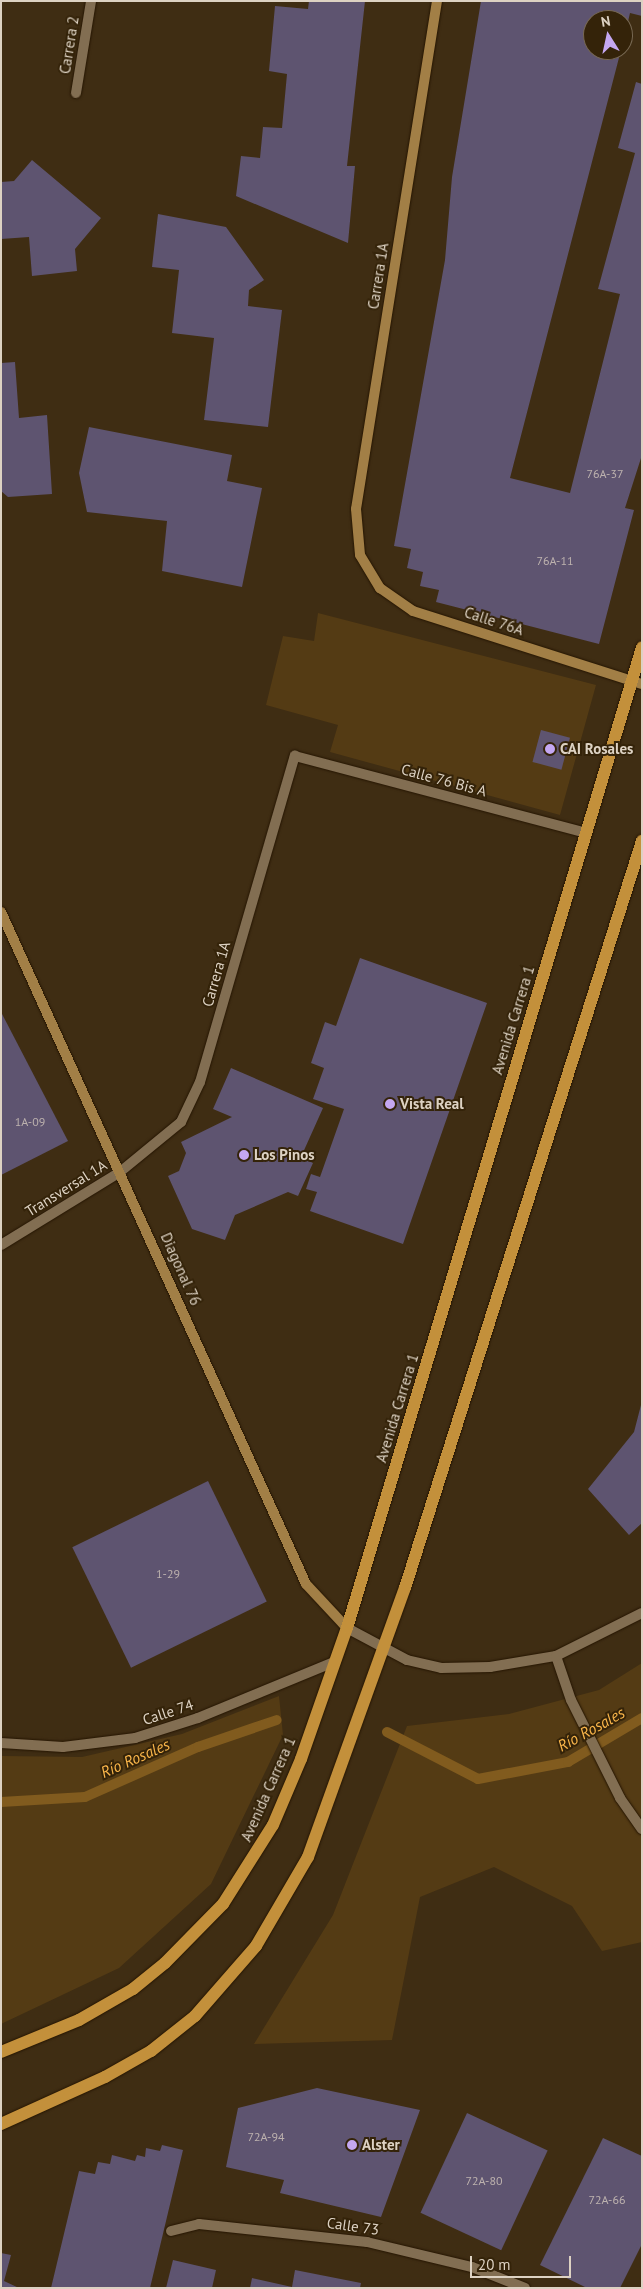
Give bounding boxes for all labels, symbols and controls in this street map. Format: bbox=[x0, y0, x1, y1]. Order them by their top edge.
north arrow bbox=[583, 10, 633, 60]
text: N bbox=[599, 12, 612, 31]
street label: Carrera 2 bbox=[56, 15, 82, 75]
street label: Carrera 1A bbox=[364, 241, 392, 311]
house number: 76A-37 bbox=[586, 467, 624, 481]
house number: 76A-11 bbox=[536, 554, 574, 568]
street label: Calle 76A bbox=[462, 603, 526, 639]
place label: CAI Rosales bbox=[560, 740, 633, 758]
marker: CAI Rosales bbox=[544, 743, 556, 755]
street label: Calle 76 Bis A bbox=[399, 760, 489, 800]
street label: Carrera 1A bbox=[198, 939, 234, 1009]
street label: Avenida Carrera 1 bbox=[488, 963, 538, 1077]
place label: Vista Real bbox=[400, 1095, 464, 1113]
marker: Vista Real bbox=[384, 1098, 396, 1110]
house number: 1A-09 bbox=[15, 1115, 45, 1129]
place label: Los Pinos bbox=[254, 1146, 315, 1164]
marker: Los Pinos bbox=[238, 1149, 250, 1161]
street label: Transversal 1A bbox=[22, 1156, 110, 1220]
street label: Diagonal 76 bbox=[157, 1230, 205, 1308]
street label: Avenida Carrera 1 bbox=[372, 1351, 422, 1465]
house number: 1-29 bbox=[156, 1567, 180, 1581]
street label: Calle 74 bbox=[140, 1695, 196, 1729]
water label: Río Rosales bbox=[554, 1703, 628, 1755]
water label: Río Rosales bbox=[97, 1734, 173, 1782]
street label: Avenida Carrera 1 bbox=[237, 1734, 299, 1844]
house number: 72A-94 bbox=[247, 2130, 285, 2144]
place label: Alster bbox=[362, 2136, 400, 2154]
marker: Alster bbox=[346, 2139, 358, 2151]
house number: 72A-80 bbox=[465, 2174, 503, 2188]
house number: 72A-66 bbox=[588, 2193, 626, 2207]
street label: Calle 73 bbox=[326, 2213, 380, 2239]
scale bar bbox=[473, 2246, 574, 2278]
text: 20 m bbox=[478, 2255, 511, 2274]

